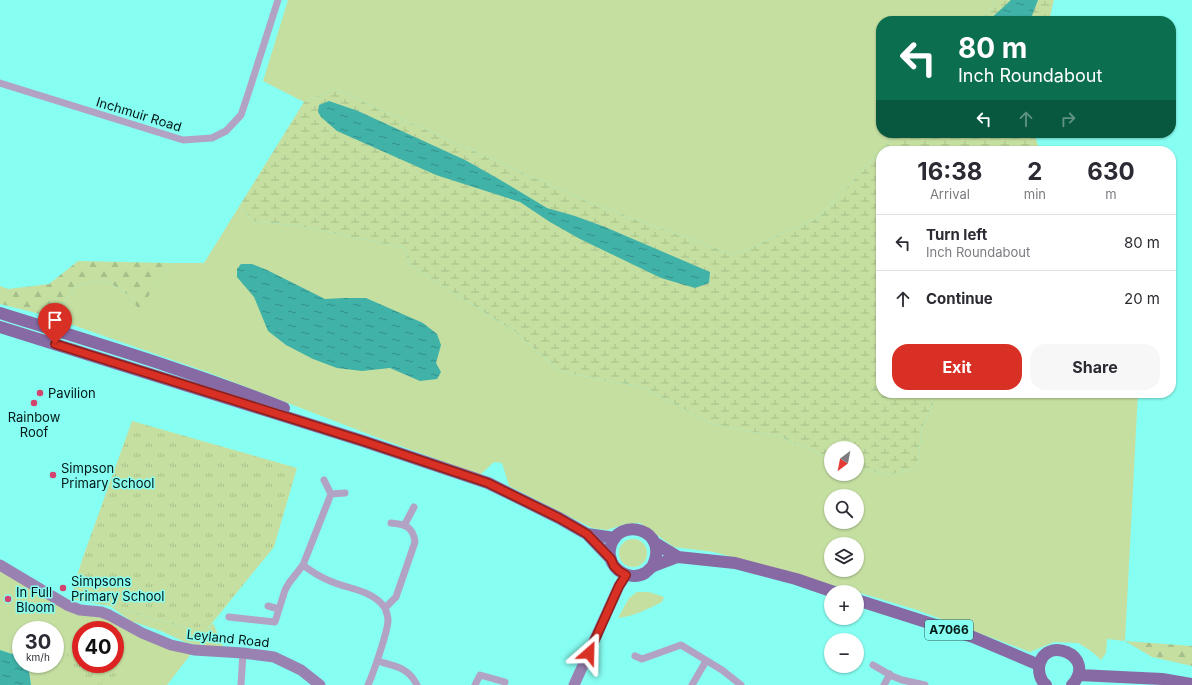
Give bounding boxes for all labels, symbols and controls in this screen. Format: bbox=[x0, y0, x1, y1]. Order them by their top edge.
text: 80 m bbox=[958, 31, 1027, 65]
icon: left bbox=[892, 32, 944, 84]
text: Inch Roundabout bbox=[958, 65, 1102, 86]
street label: Inchmuir Road bbox=[94, 93, 184, 135]
icon: left bbox=[973, 108, 995, 130]
icon: ahead bbox=[1015, 108, 1037, 130]
icon: right bbox=[1057, 108, 1079, 130]
text: 16:38 bbox=[917, 157, 982, 186]
text: 2 bbox=[1027, 157, 1042, 186]
text: 630 bbox=[1087, 157, 1135, 186]
text: Arrival bbox=[930, 186, 970, 202]
text: min bbox=[1024, 186, 1046, 202]
text: m bbox=[1105, 186, 1117, 202]
text: Turn left bbox=[926, 225, 987, 244]
icon: left bbox=[892, 232, 914, 254]
text: 80 m bbox=[1124, 233, 1160, 252]
text: Inch Roundabout bbox=[926, 244, 1030, 260]
icon: ahead bbox=[892, 288, 914, 310]
text: Continue bbox=[926, 289, 993, 308]
text: 20 m bbox=[1124, 289, 1160, 308]
pin bbox=[38, 303, 72, 344]
icon: arrive bbox=[44, 309, 66, 331]
button: Exit bbox=[892, 344, 1022, 390]
button: Share bbox=[1030, 344, 1160, 390]
place label: Pavilion bbox=[48, 385, 96, 401]
marker: Pavilion bbox=[35, 388, 45, 398]
marker: Rainbow Roof bbox=[29, 398, 39, 408]
place label: Rainbow Roof bbox=[8, 409, 61, 440]
north arrow bbox=[824, 441, 864, 481]
map controls bbox=[824, 441, 864, 673]
place label: Simpson Primary School bbox=[61, 460, 155, 491]
marker: Simpson Primary School bbox=[48, 470, 58, 480]
button: search bbox=[824, 489, 864, 529]
button: layers bbox=[824, 537, 864, 577]
place label: Simpsons Primary School bbox=[71, 573, 165, 604]
marker: Simpsons Primary School bbox=[58, 583, 68, 593]
place label: In Full Bloom bbox=[16, 584, 55, 615]
button: + bbox=[824, 585, 864, 625]
marker: In Full Bloom bbox=[3, 594, 13, 604]
road number: A7066 bbox=[925, 620, 973, 640]
speed limit sign: 40 bbox=[72, 621, 124, 673]
street label: Leyland Road bbox=[186, 626, 270, 650]
text: 30 bbox=[25, 630, 51, 654]
position arrow bbox=[568, 632, 610, 674]
button: − bbox=[824, 633, 864, 673]
text: km/h bbox=[26, 651, 50, 663]

